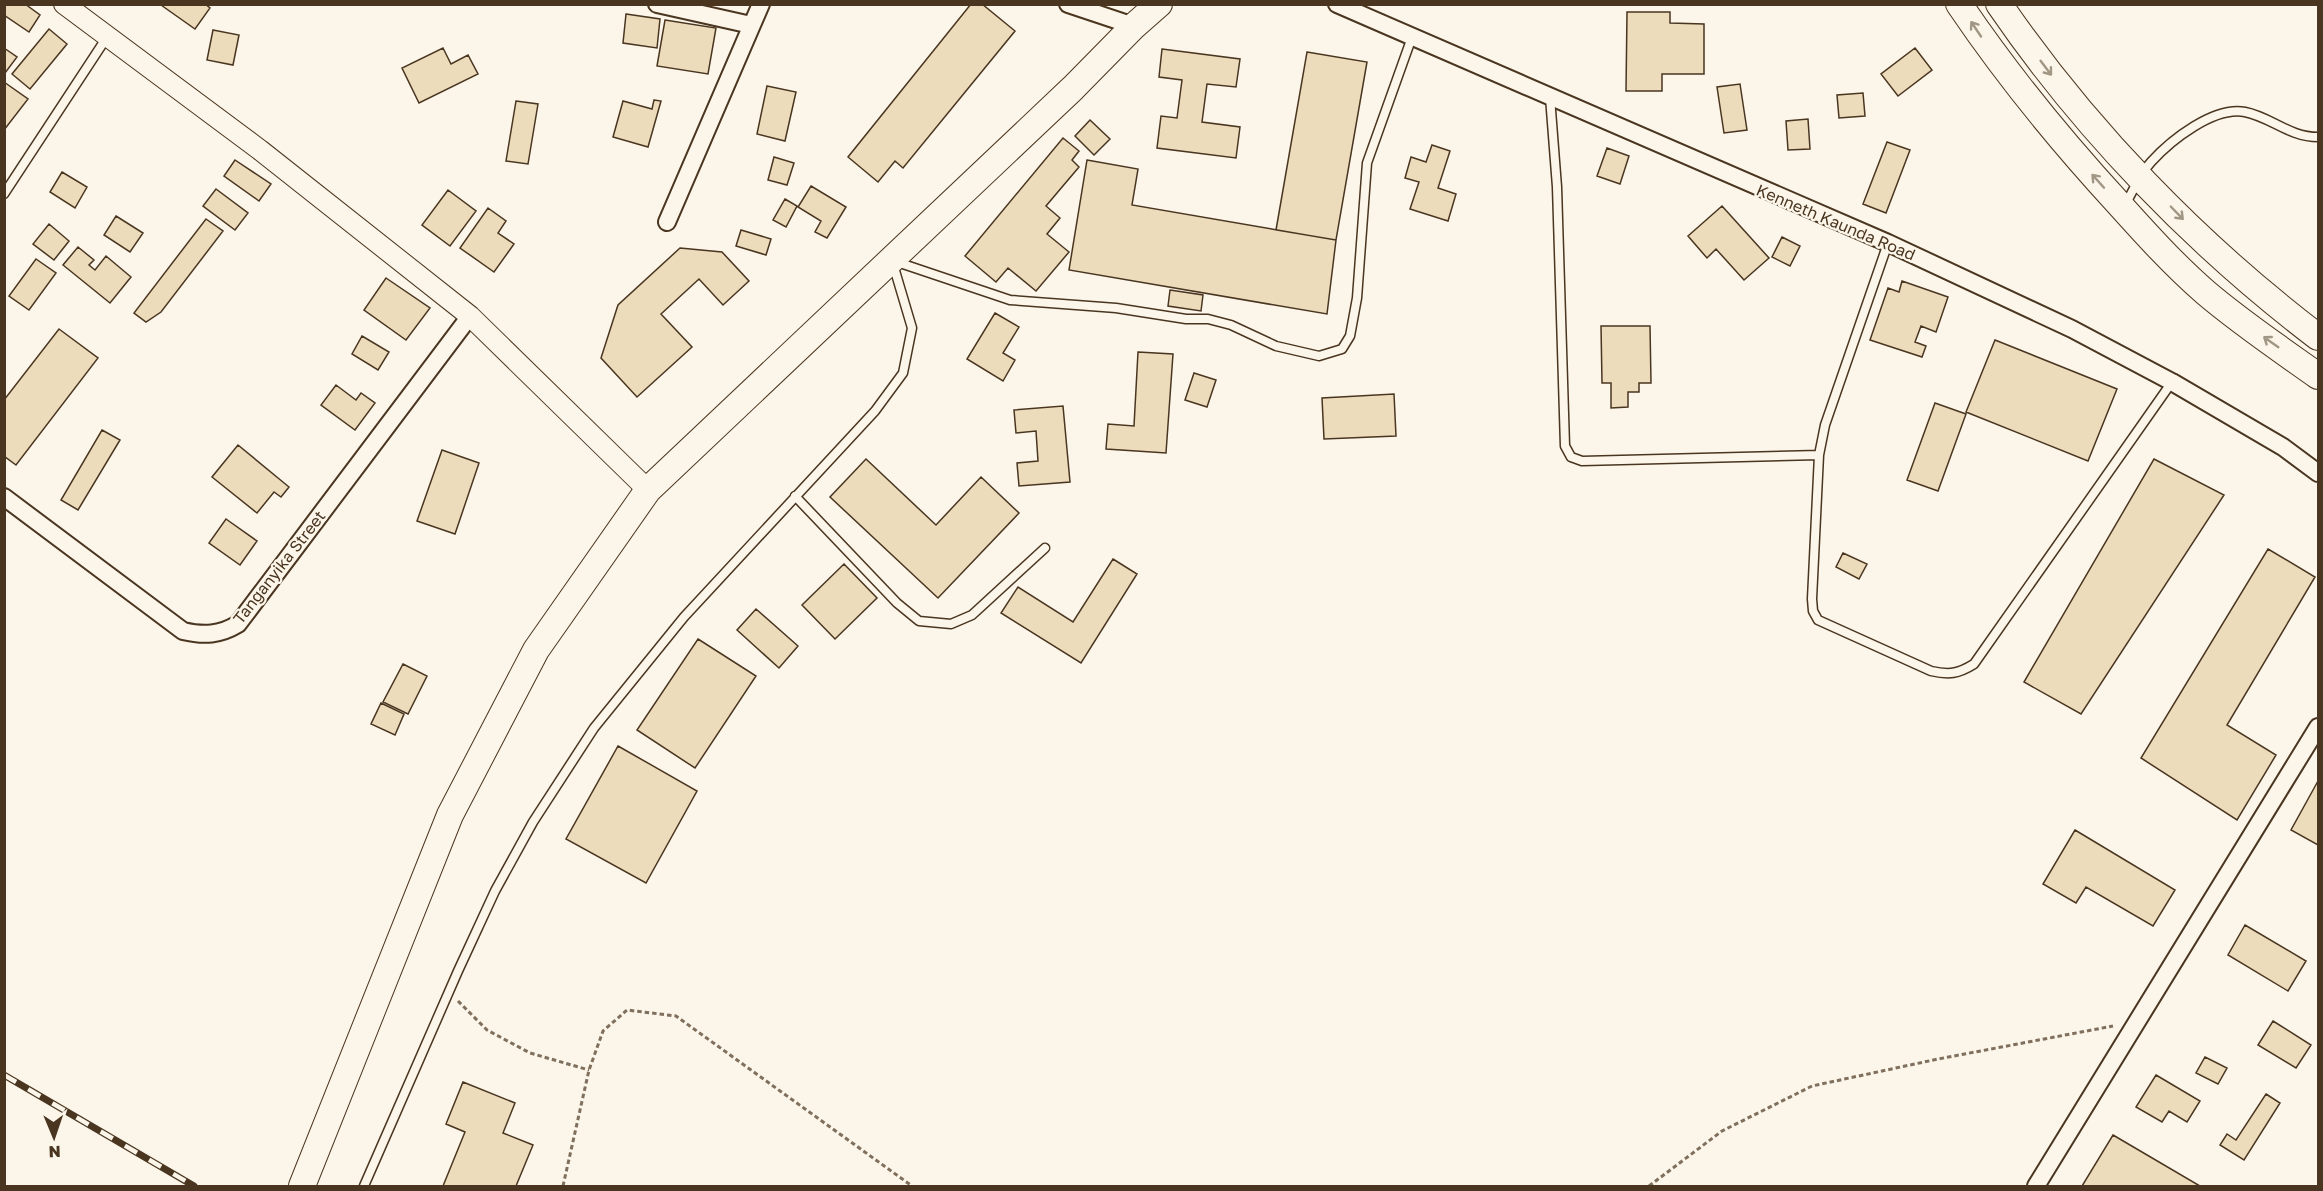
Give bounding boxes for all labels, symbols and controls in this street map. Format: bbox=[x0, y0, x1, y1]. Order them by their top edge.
one-way arrow bbox=[1970, 21, 1982, 38]
one-way arrow bbox=[2040, 60, 2053, 76]
one-way arrow bbox=[2091, 174, 2105, 189]
street label: Kenneth Kaunda Road bbox=[1754, 179, 1918, 265]
one-way arrow bbox=[2169, 206, 2184, 221]
one-way arrow bbox=[2263, 336, 2279, 348]
street label: Tanganyika Street bbox=[229, 506, 329, 628]
north arrow bbox=[24, 1107, 84, 1167]
text: N bbox=[48, 1142, 61, 1162]

